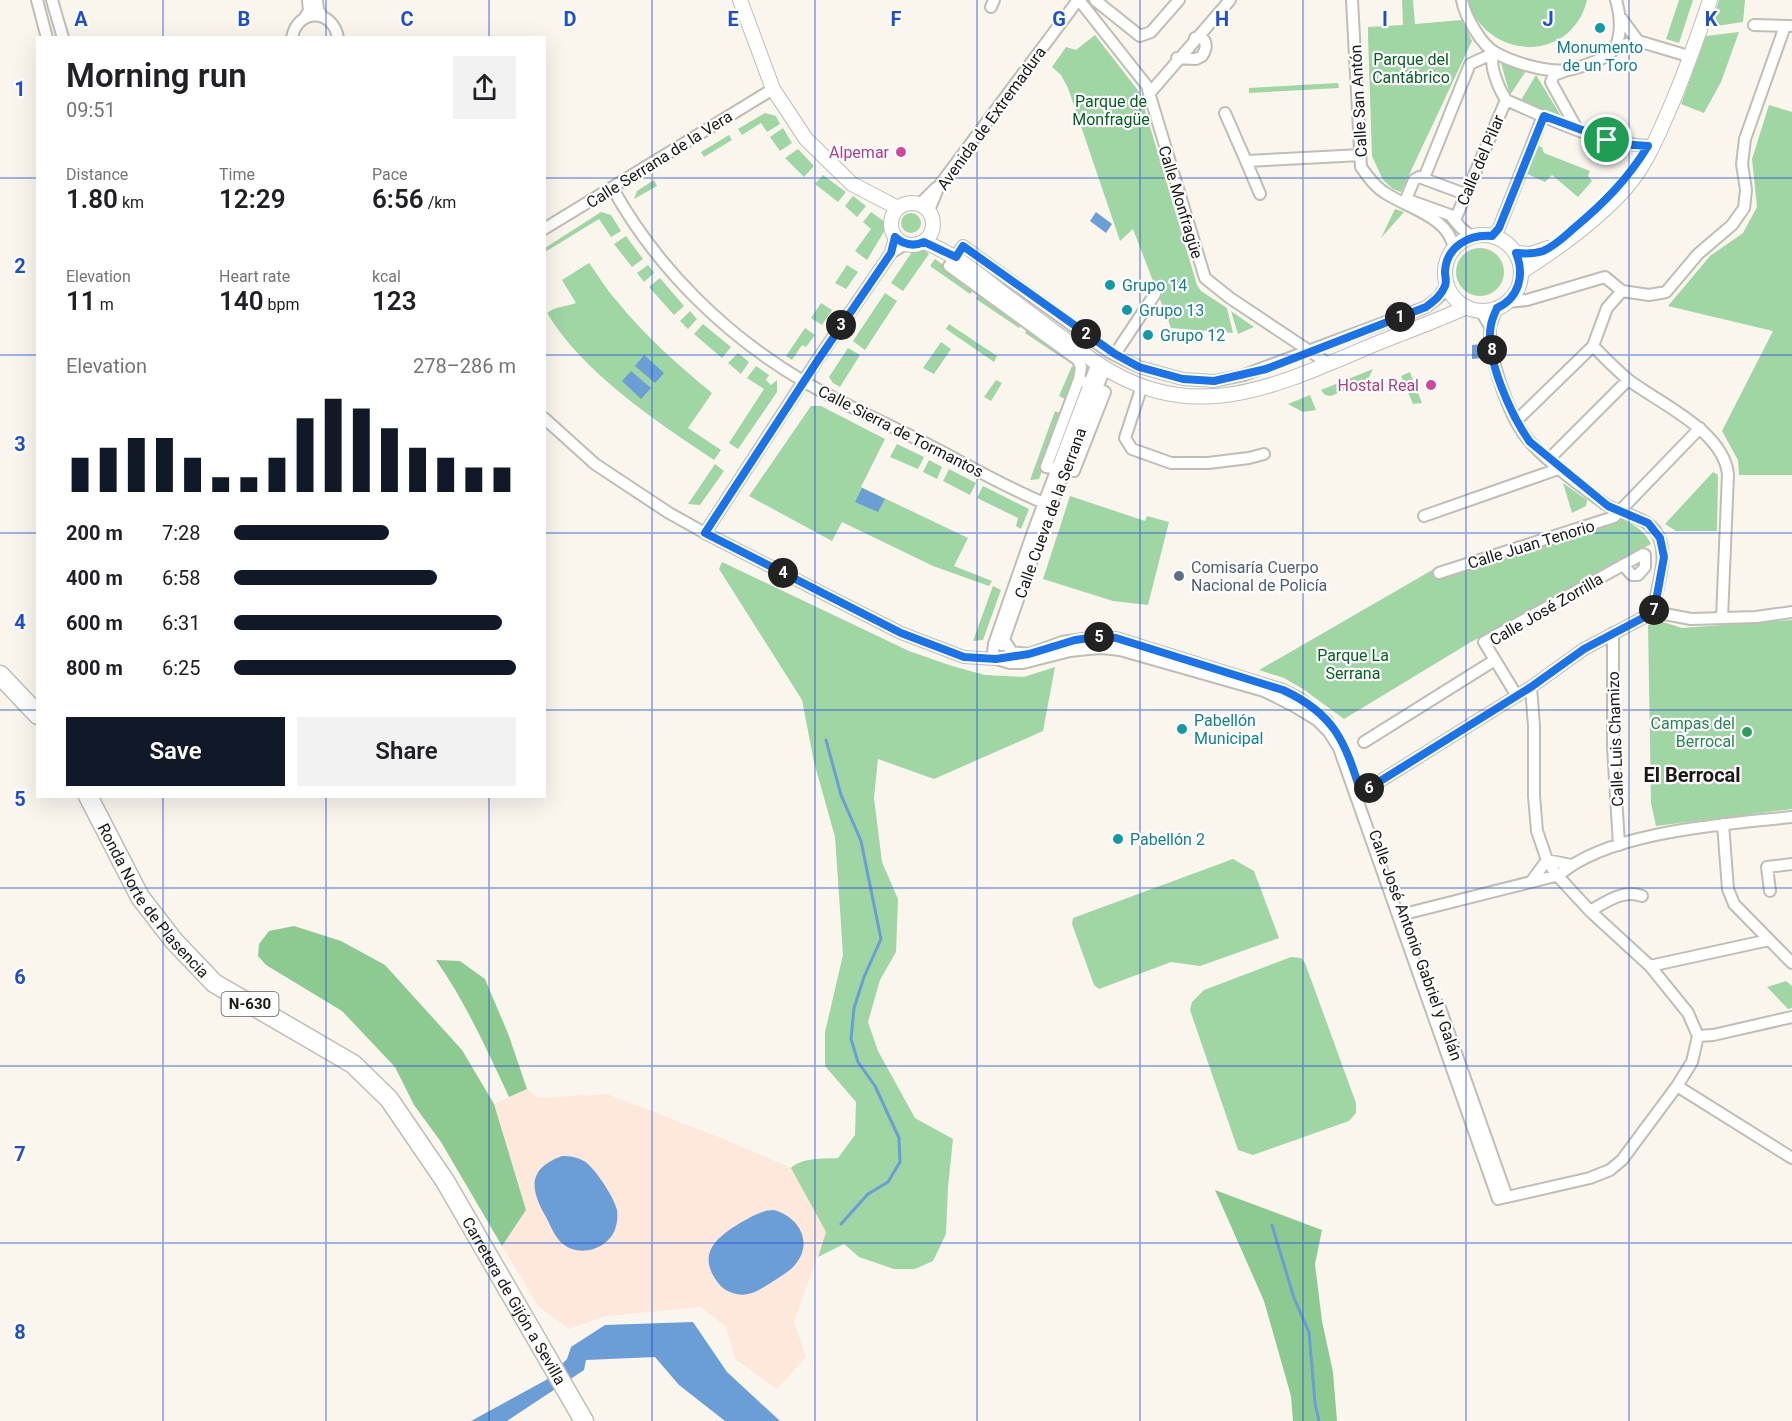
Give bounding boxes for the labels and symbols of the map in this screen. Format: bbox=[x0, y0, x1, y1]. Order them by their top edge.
text: A bbox=[74, 7, 88, 31]
text: B bbox=[238, 7, 250, 31]
text: C bbox=[400, 7, 414, 31]
text: D bbox=[564, 7, 577, 31]
text: E bbox=[727, 7, 739, 31]
text: F bbox=[891, 7, 902, 31]
text: G bbox=[1052, 7, 1066, 31]
text: H bbox=[1215, 7, 1229, 31]
text: I bbox=[1382, 7, 1388, 31]
text: J bbox=[1542, 7, 1554, 31]
text: K bbox=[1705, 7, 1718, 31]
marker: Monumento de un Toro bbox=[1593, 21, 1607, 35]
place label: Monumento de un Toro bbox=[1557, 38, 1643, 75]
street label: Avenida de Extremadura bbox=[933, 43, 1050, 194]
street label: Calle San Antón bbox=[1346, 44, 1371, 158]
park label: Parque del Cantábrico bbox=[1372, 50, 1450, 87]
text: 1 bbox=[14, 77, 26, 101]
park label: Parque de Monfragüe bbox=[1072, 92, 1150, 129]
street label: Calle Serrana de la Vera bbox=[583, 107, 736, 212]
street label: Calle del Pilar bbox=[1453, 111, 1508, 208]
pin bbox=[1581, 114, 1632, 165]
place label: Alpemar bbox=[829, 143, 890, 162]
street label: Calle Monfragüe bbox=[1154, 143, 1207, 261]
marker: Alpemar bbox=[894, 145, 908, 159]
text: 2 bbox=[14, 254, 26, 278]
place label: Grupo 14 bbox=[1122, 276, 1187, 295]
marker: Grupo 14 bbox=[1103, 278, 1117, 292]
place label: Grupo 13 bbox=[1139, 301, 1204, 320]
pin: 1 bbox=[1385, 302, 1415, 332]
marker: Grupo 13 bbox=[1120, 303, 1134, 317]
pin: 3 bbox=[826, 310, 856, 340]
pin: 2 bbox=[1071, 319, 1101, 349]
place label: Grupo 12 bbox=[1160, 326, 1225, 345]
marker: Grupo 12 bbox=[1141, 328, 1155, 342]
pin: 8 bbox=[1477, 335, 1507, 365]
place label: Hostal Real bbox=[1337, 376, 1419, 395]
marker: Hostal Real bbox=[1424, 378, 1438, 392]
street label: Calle Sierra de Tormantos bbox=[815, 381, 987, 481]
street label: Calle Cueva de la Serrana bbox=[1011, 425, 1090, 601]
text: 3 bbox=[14, 432, 26, 456]
street label: Calle Juan Tenorio bbox=[1465, 516, 1597, 573]
pin: 4 bbox=[768, 558, 798, 588]
place label: Comisaría Cuerpo Nacional de Policía bbox=[1191, 558, 1327, 595]
marker: Comisaría Cuerpo Nacional de Policía bbox=[1172, 569, 1186, 583]
street label: Calle José Zorrilla bbox=[1486, 569, 1606, 650]
pin: 7 bbox=[1639, 595, 1669, 625]
text: 4 bbox=[14, 610, 26, 634]
pin: 5 bbox=[1084, 622, 1114, 652]
park label: Parque La Serrana bbox=[1317, 646, 1389, 683]
street label: Calle Luis Chamizo bbox=[1604, 671, 1627, 807]
place label: Pabellón Municipal bbox=[1194, 711, 1263, 748]
place label: Campas del Berrocal bbox=[1651, 714, 1735, 751]
marker: Pabellón Municipal bbox=[1175, 722, 1189, 736]
marker: Campas del Berrocal bbox=[1740, 725, 1754, 739]
district label: El Berrocal bbox=[1643, 763, 1741, 787]
pin: 6 bbox=[1354, 773, 1384, 803]
text: 5 bbox=[14, 787, 26, 811]
street label: Ronda Norte de Plasencia bbox=[94, 820, 213, 982]
street label: Calle José Antonio Gabriel y Galán bbox=[1365, 827, 1466, 1063]
place label: Pabellón 2 bbox=[1130, 830, 1205, 849]
marker: Pabellón 2 bbox=[1111, 832, 1125, 846]
text: 6 bbox=[14, 965, 26, 989]
road number: N-630 bbox=[222, 992, 278, 1016]
text: 7 bbox=[14, 1142, 26, 1166]
street label: Carretera de Gijón a Sevilla bbox=[458, 1214, 570, 1388]
text: 8 bbox=[14, 1320, 26, 1344]

